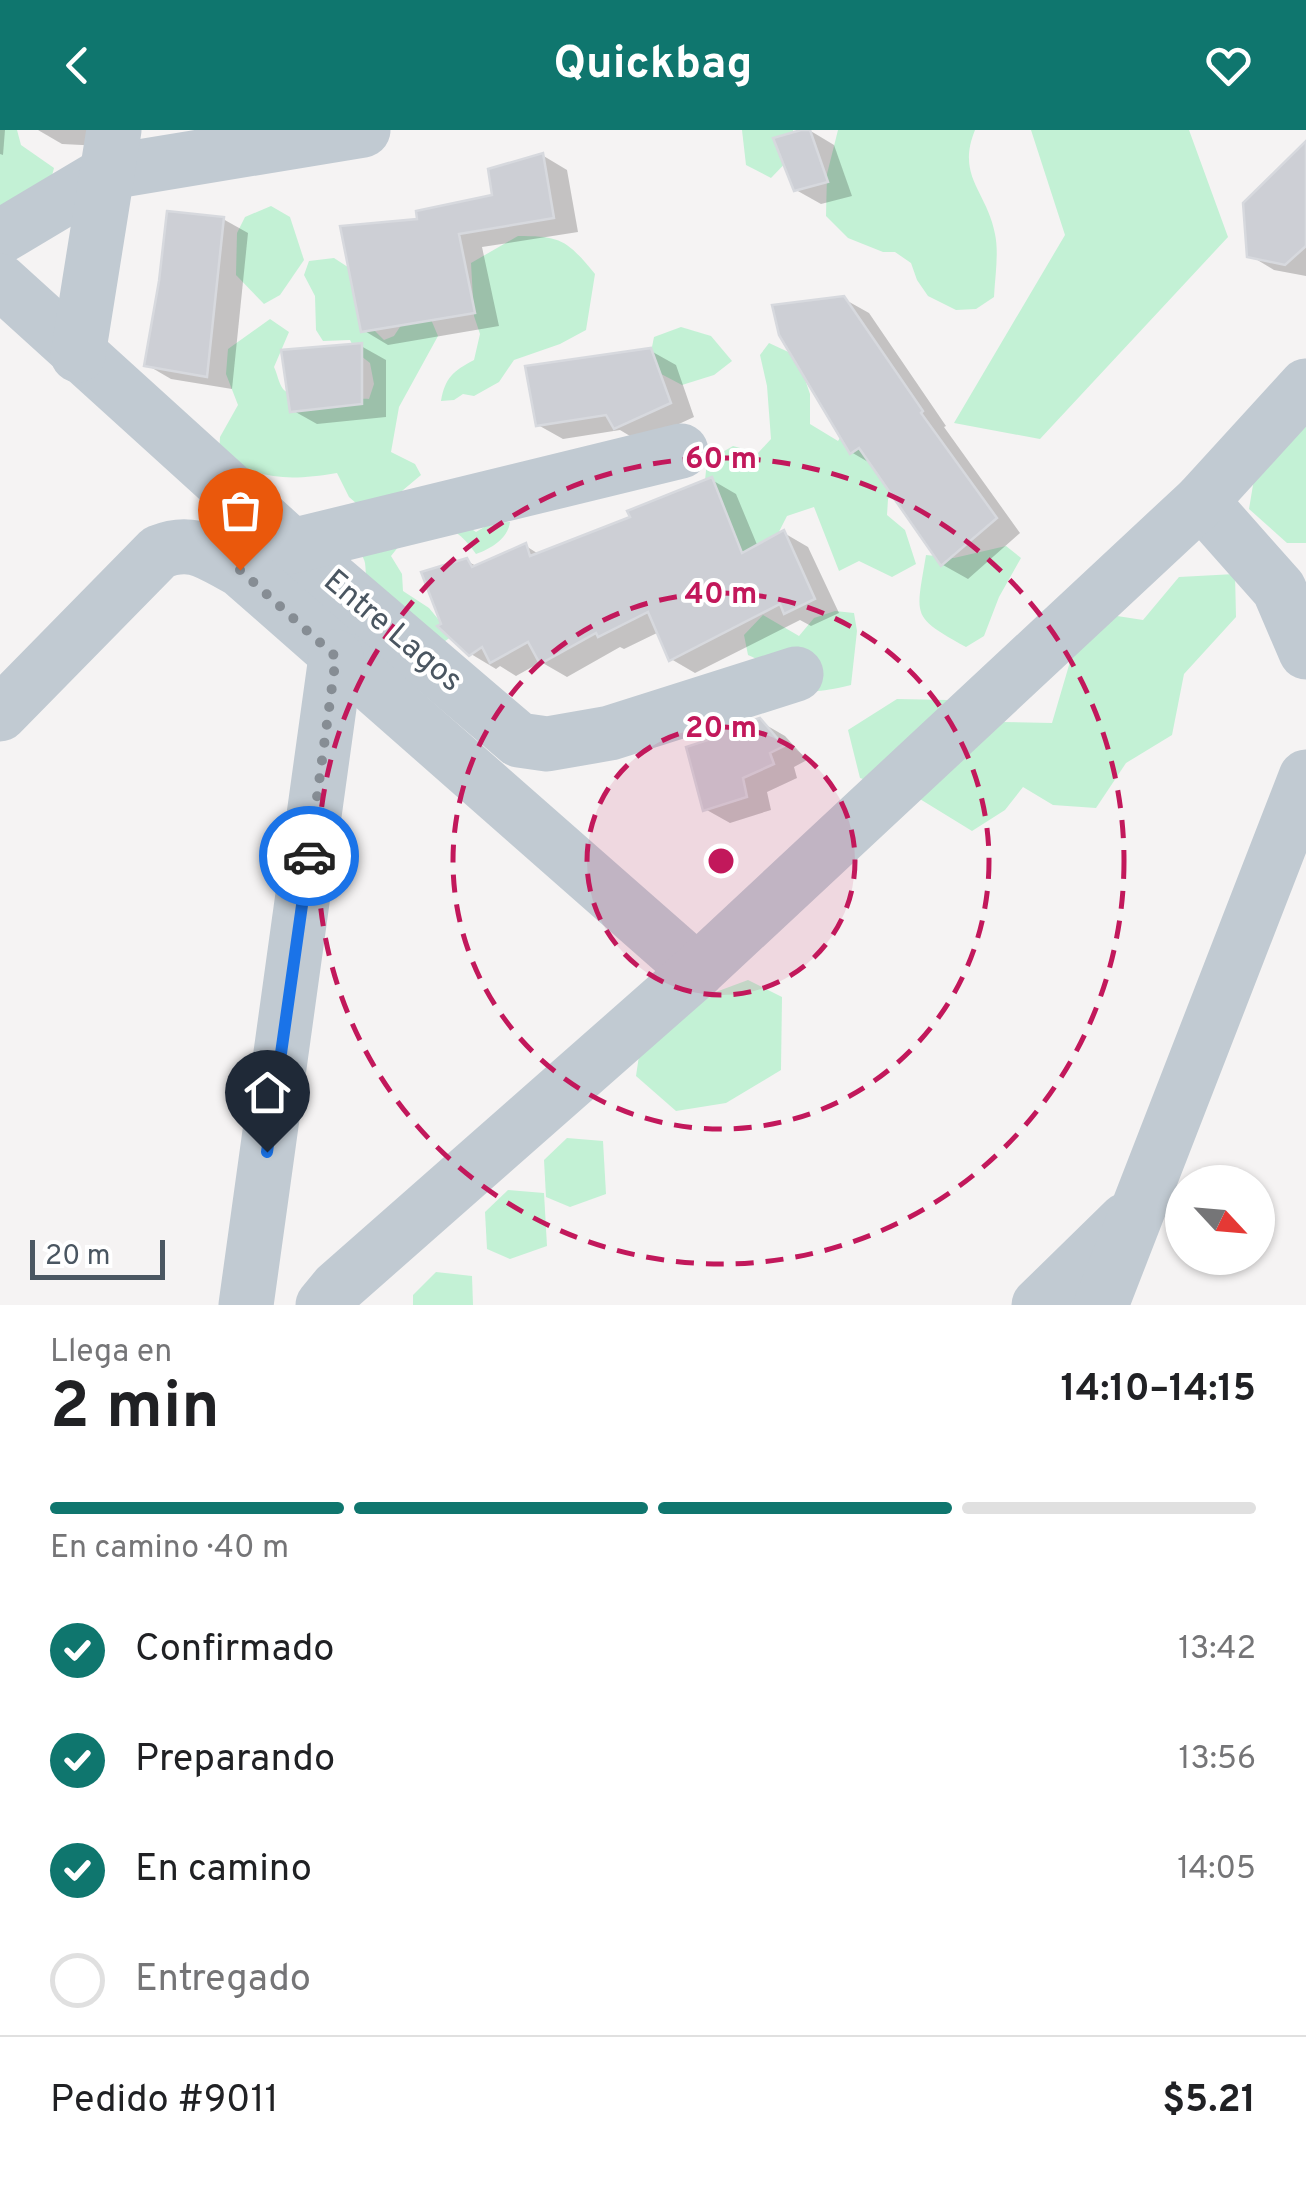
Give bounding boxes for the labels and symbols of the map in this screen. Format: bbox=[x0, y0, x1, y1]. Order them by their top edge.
text: 60 m bbox=[685, 442, 757, 479]
pin bbox=[198, 468, 283, 571]
street label: Entre Lagos bbox=[314, 562, 470, 702]
text: 40 m bbox=[685, 577, 757, 614]
text: 20 m bbox=[685, 711, 757, 748]
courier bbox=[259, 806, 359, 906]
centre of rings bbox=[703, 843, 739, 879]
pin bbox=[225, 1050, 310, 1153]
north arrow bbox=[1165, 1165, 1275, 1275]
scale bar bbox=[30, 1235, 165, 1280]

